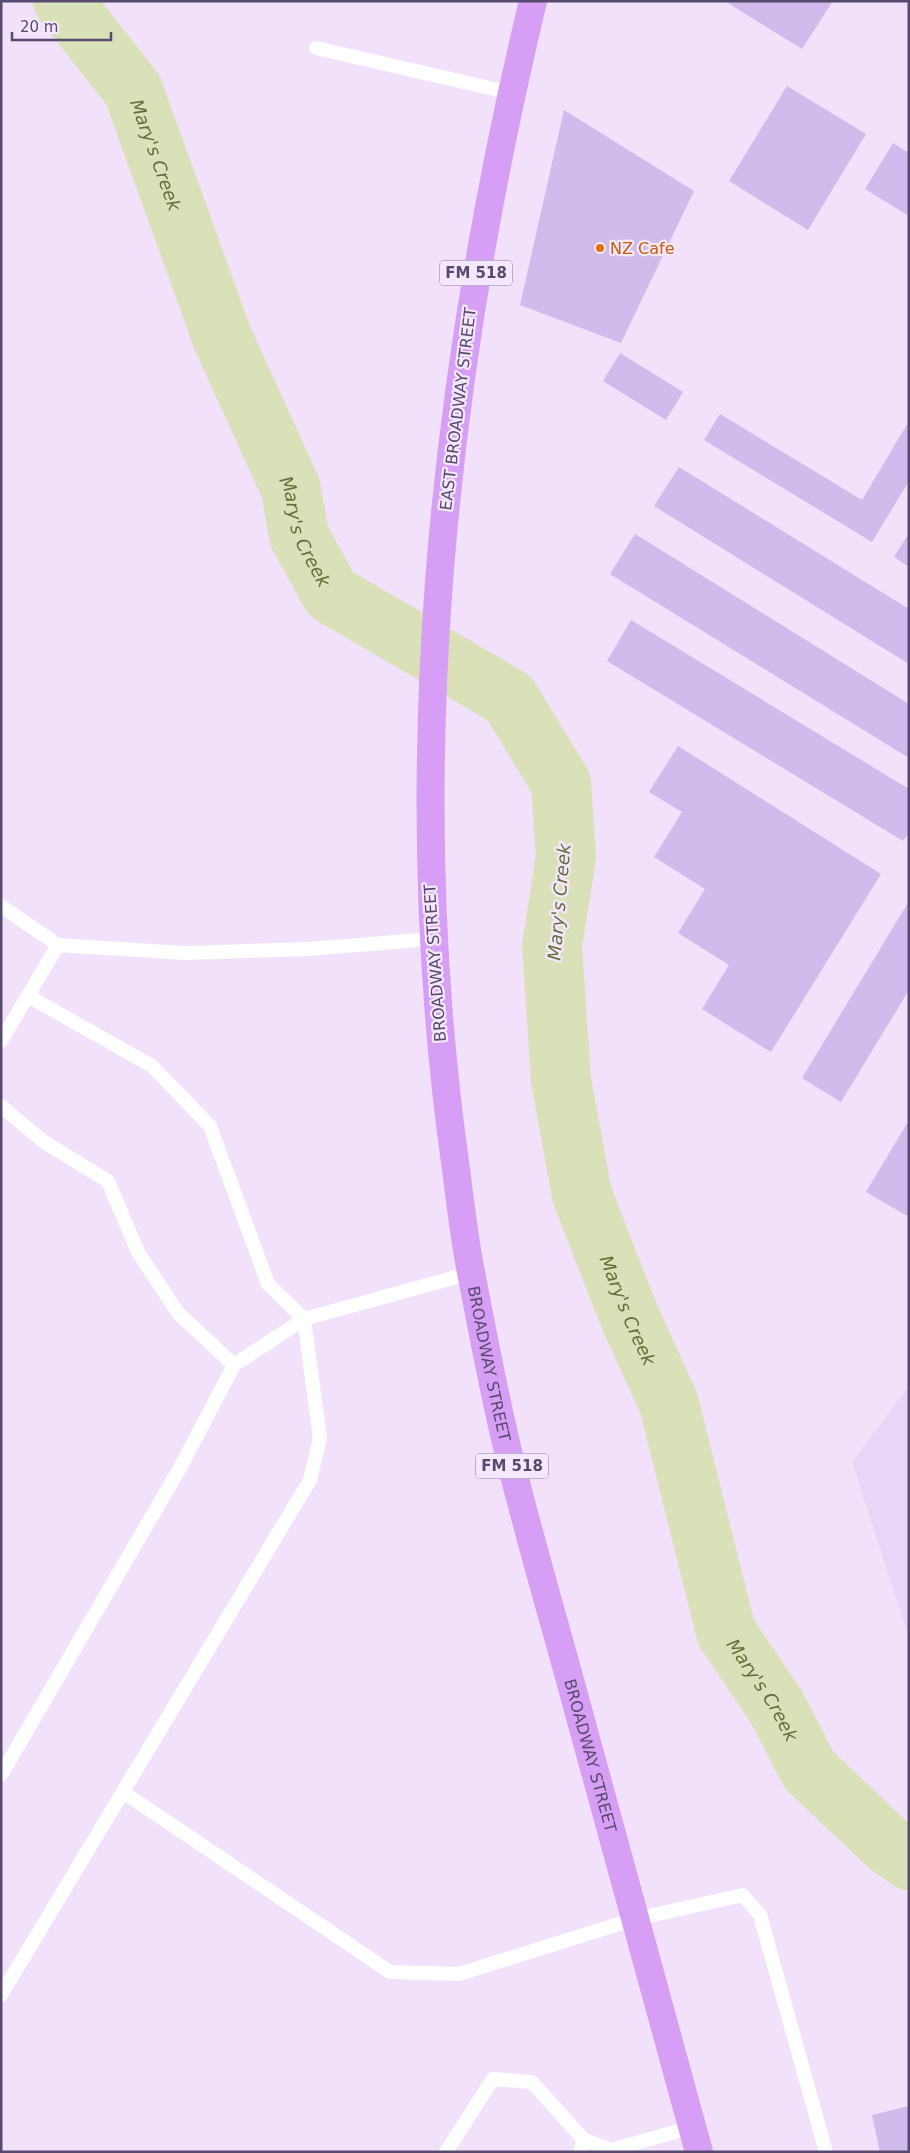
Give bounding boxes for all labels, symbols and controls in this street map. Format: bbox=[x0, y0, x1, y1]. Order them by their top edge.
scale bar bbox=[12, 10, 111, 42]
text: 20 m bbox=[20, 18, 58, 36]
water label: Mary's Creek bbox=[127, 96, 187, 215]
place label: NZ Cafe bbox=[610, 239, 674, 258]
marker: NZ Cafe bbox=[594, 242, 606, 254]
road number: FM 518 bbox=[440, 260, 512, 286]
street label: EAST BROADWAY STREET bbox=[436, 306, 480, 512]
water label: Mary's Creek bbox=[276, 473, 336, 592]
water label: Mary's Creek bbox=[543, 841, 575, 961]
street label: BROADWAY STREET bbox=[420, 883, 450, 1043]
water label: Mary's Creek bbox=[596, 1252, 661, 1370]
street label: BROADWAY STREET bbox=[464, 1284, 515, 1443]
road number: FM 518 bbox=[476, 1454, 548, 1478]
water label: Mary's Creek bbox=[723, 1634, 803, 1746]
street label: BROADWAY STREET bbox=[561, 1677, 621, 1834]

